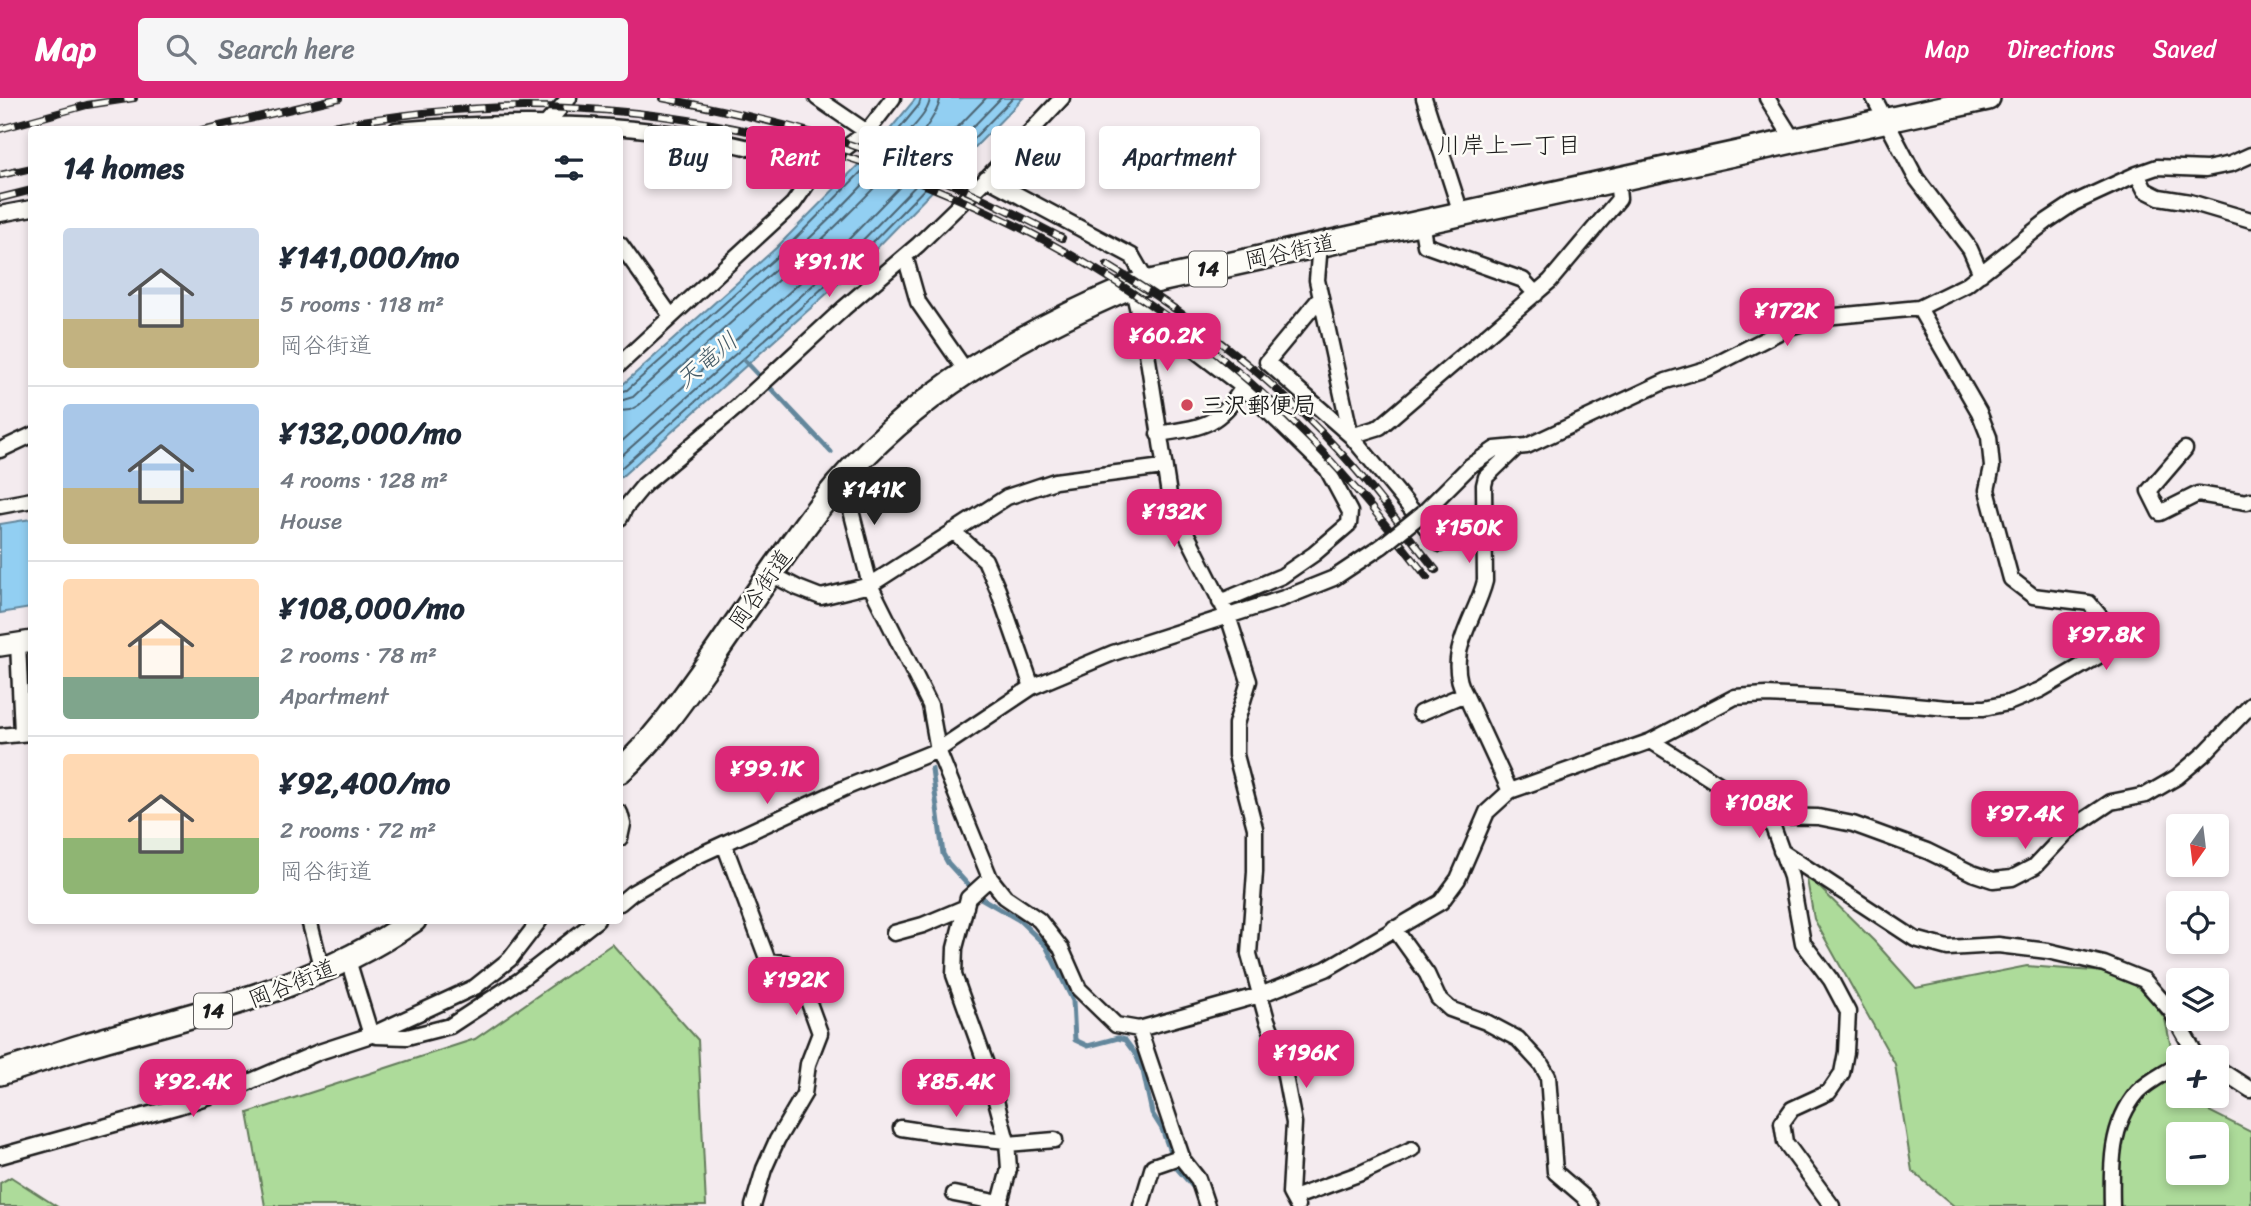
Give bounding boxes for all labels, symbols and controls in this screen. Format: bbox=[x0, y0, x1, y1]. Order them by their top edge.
search box bbox=[138, 18, 628, 81]
text: Map bbox=[35, 20, 96, 78]
text: Search here bbox=[218, 26, 355, 72]
text: Map bbox=[1925, 28, 1969, 70]
text: Directions bbox=[2007, 28, 2115, 70]
text: Saved bbox=[2153, 28, 2216, 70]
icon: search bbox=[162, 30, 200, 68]
district label: 川岸上一丁目 bbox=[1437, 124, 1581, 166]
chip: Buy bbox=[644, 126, 732, 189]
chip: Rent bbox=[746, 126, 845, 189]
chip: Filters bbox=[859, 126, 977, 189]
chip: New bbox=[991, 126, 1085, 189]
chip: Apartment bbox=[1099, 126, 1260, 189]
text: 14 homes bbox=[63, 141, 184, 195]
icon: filters bbox=[550, 149, 588, 187]
street label: 岡谷街道 bbox=[1241, 222, 1339, 281]
text: ¥141,000/mo bbox=[280, 230, 459, 284]
pin: ¥91.1K bbox=[772, 240, 886, 299]
text: ¥91.1K bbox=[795, 241, 863, 282]
road number: 14 bbox=[1189, 252, 1227, 286]
icon: home bbox=[119, 256, 203, 340]
text: 5 rooms · 118 m² bbox=[280, 284, 444, 325]
pin: ¥172K bbox=[1738, 288, 1836, 348]
text: ¥172K bbox=[1755, 290, 1819, 331]
pin: ¥60.2K bbox=[1110, 314, 1224, 373]
text: ¥60.2K bbox=[1130, 315, 1204, 356]
water label: 天竜川 bbox=[666, 321, 748, 399]
text: 岡谷街道 bbox=[280, 325, 372, 366]
place label: 三沢郵便局 bbox=[1201, 385, 1316, 426]
marker: 三沢郵便局 bbox=[1179, 397, 1195, 413]
text: ¥132,000/mo bbox=[280, 406, 461, 460]
icon: home bbox=[119, 432, 203, 516]
text: 4 rooms · 128 m² bbox=[280, 460, 448, 501]
pin: ¥141K bbox=[825, 468, 923, 527]
text: ¥141K bbox=[844, 469, 904, 510]
pin: ¥132K bbox=[1125, 490, 1223, 549]
text: ¥132K bbox=[1143, 491, 1205, 532]
text: House bbox=[280, 501, 342, 542]
pin: ¥150K bbox=[1420, 505, 1518, 565]
text: ¥150K bbox=[1436, 507, 1502, 548]
street label: 岡谷街道 bbox=[717, 540, 804, 639]
text: ¥108,000/mo bbox=[280, 581, 465, 635]
icon: home bbox=[119, 607, 203, 691]
pin: ¥97.8K bbox=[2049, 612, 2163, 672]
text: ¥97.8K bbox=[2069, 614, 2143, 655]
text: 2 rooms · 78 m² bbox=[280, 635, 437, 676]
text: Apartment bbox=[280, 676, 389, 717]
pin: ¥99.1K bbox=[710, 746, 824, 806]
text: ¥99.1K bbox=[731, 748, 803, 789]
text: ¥92,400/mo bbox=[280, 756, 450, 810]
pin: ¥108K bbox=[1710, 780, 1808, 840]
icon: home bbox=[119, 782, 203, 866]
text: ¥108K bbox=[1726, 782, 1792, 823]
pin: ¥97.4K bbox=[1968, 792, 2082, 851]
text: ¥97.4K bbox=[1987, 793, 2063, 834]
text: 2 rooms · 72 m² bbox=[280, 810, 436, 851]
north arrow bbox=[2166, 814, 2230, 877]
map controls bbox=[2166, 814, 2229, 1185]
text: 岡谷街道 bbox=[280, 851, 372, 892]
button: locate bbox=[2166, 891, 2229, 954]
street label: 岡谷街道 bbox=[242, 947, 343, 1020]
pin: ¥192K bbox=[747, 958, 845, 1017]
text: ¥192K bbox=[764, 959, 828, 1000]
button: layers bbox=[2166, 968, 2229, 1031]
road number: 14 bbox=[194, 993, 232, 1028]
pin: ¥196K bbox=[1257, 1030, 1355, 1090]
text: ¥196K bbox=[1274, 1032, 1338, 1073]
button: + bbox=[2166, 1045, 2229, 1108]
pin: ¥92.4K bbox=[136, 1060, 250, 1119]
pin: ¥85.4K bbox=[899, 1060, 1013, 1119]
text: ¥92.4K bbox=[155, 1061, 231, 1102]
text: ¥85.4K bbox=[918, 1061, 994, 1102]
button: − bbox=[2166, 1122, 2229, 1185]

